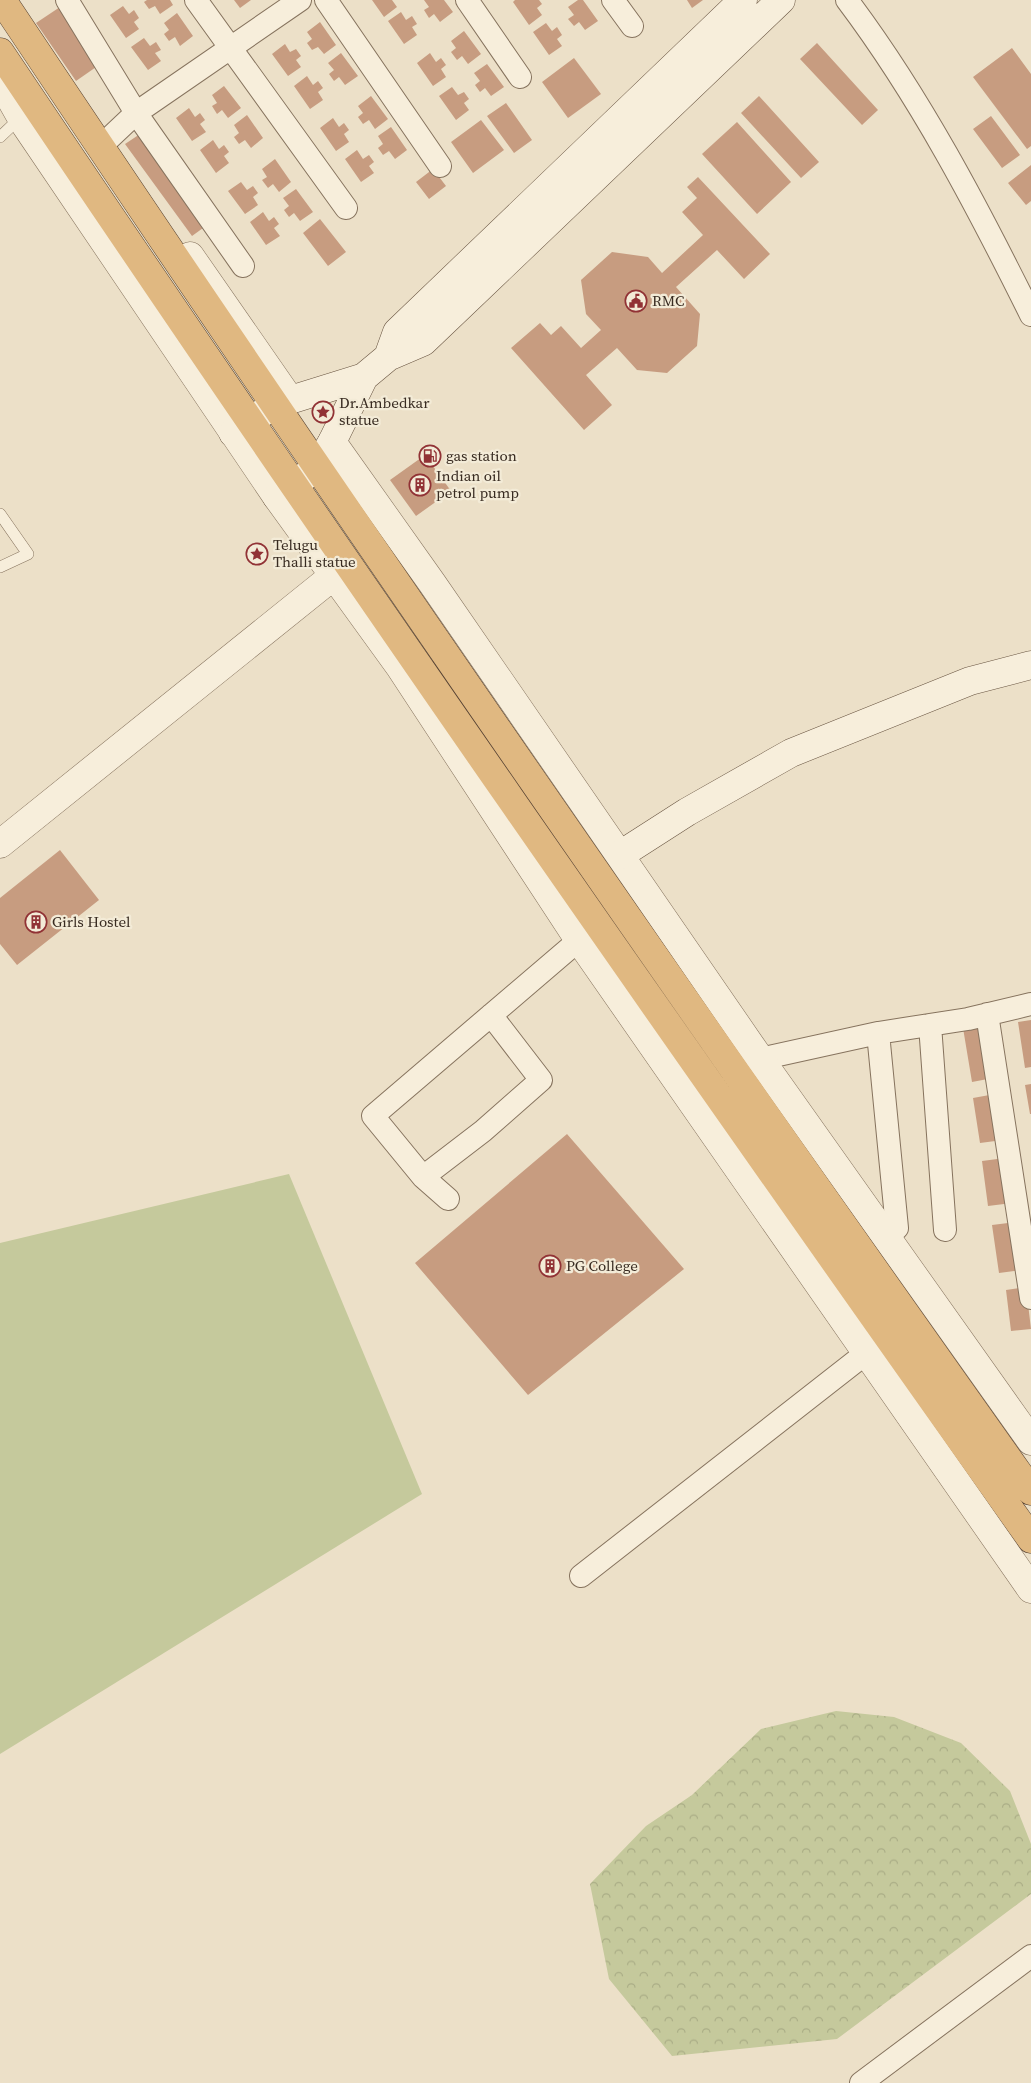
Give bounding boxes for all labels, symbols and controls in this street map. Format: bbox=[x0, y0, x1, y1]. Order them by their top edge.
public building icon: RMC bbox=[624, 289, 648, 313]
place label: RMC bbox=[652, 290, 684, 311]
place label: Dr.Ambedkar statue bbox=[339, 392, 430, 430]
place icon: Dr.Ambedkar statue bbox=[311, 400, 335, 424]
fuel station icon: gas station bbox=[418, 444, 442, 468]
place label: gas station bbox=[446, 445, 517, 466]
place label: Indian oil petrol pump bbox=[436, 465, 519, 503]
building icon: Indian oil petrol pump bbox=[408, 473, 432, 497]
place label: Telugu Thalli statue bbox=[273, 534, 356, 572]
place icon: Telugu Thalli statue bbox=[245, 542, 269, 566]
building icon: Girls Hostel bbox=[24, 910, 48, 934]
place label: Girls Hostel bbox=[52, 911, 131, 932]
building icon: PG College bbox=[538, 1254, 562, 1278]
place label: PG College bbox=[566, 1255, 638, 1276]

